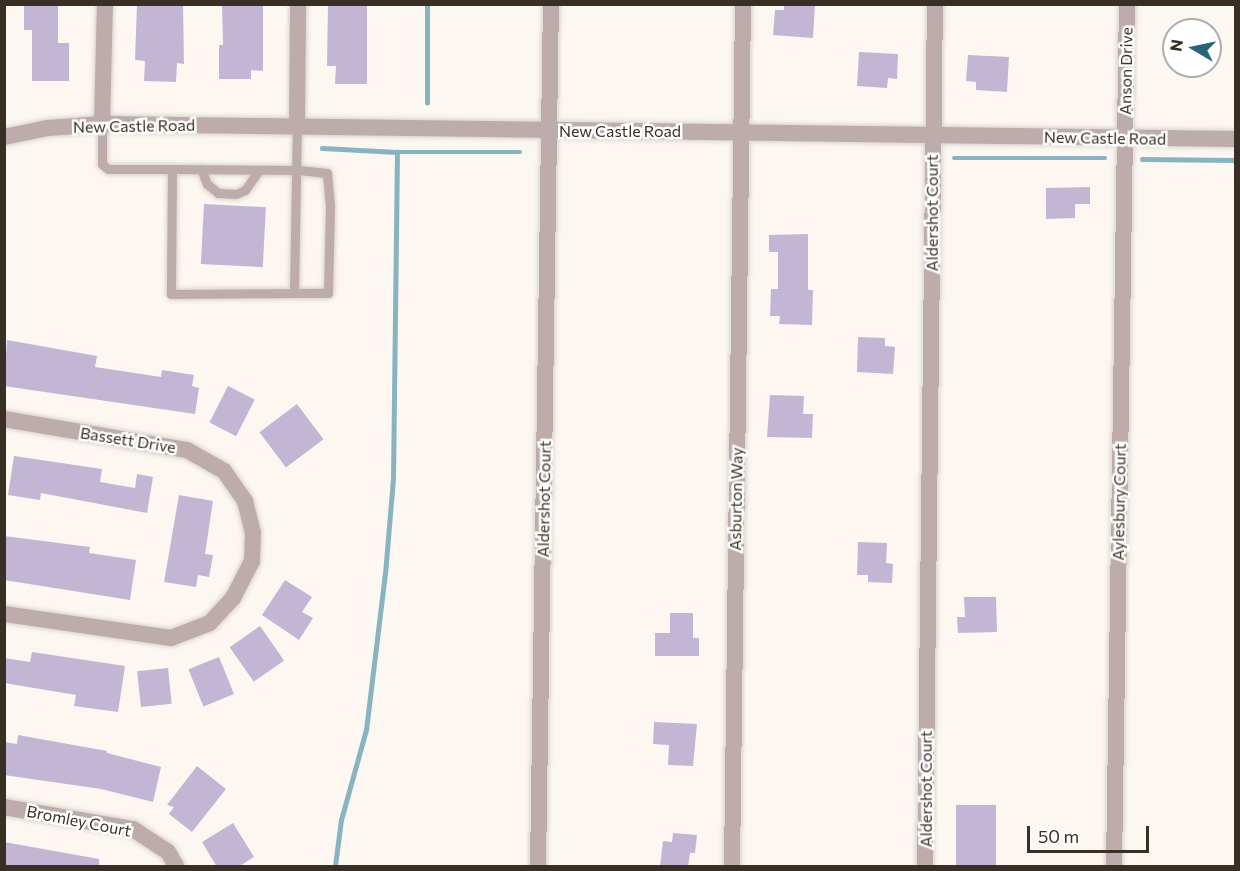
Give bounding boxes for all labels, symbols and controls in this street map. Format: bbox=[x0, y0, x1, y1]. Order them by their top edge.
north arrow bbox=[1162, 18, 1222, 78]
street label: Anson Drive bbox=[1116, 27, 1136, 115]
text: N bbox=[1165, 38, 1186, 53]
street label: New Castle Road bbox=[73, 115, 195, 137]
street label: New Castle Road bbox=[559, 121, 681, 141]
street label: New Castle Road bbox=[1044, 127, 1166, 149]
street label: Aldershot Court bbox=[922, 155, 942, 271]
street label: Bassett Drive bbox=[79, 423, 177, 457]
street label: Aldershot Court bbox=[533, 440, 555, 558]
street label: Aylesbury Court bbox=[1108, 443, 1130, 561]
street label: Asburton Way bbox=[726, 447, 746, 551]
street label: Aldershot Court bbox=[916, 731, 936, 847]
street label: Bromley Court bbox=[25, 801, 133, 841]
scale bar bbox=[1030, 814, 1152, 852]
text: 50 m bbox=[1038, 825, 1079, 847]

